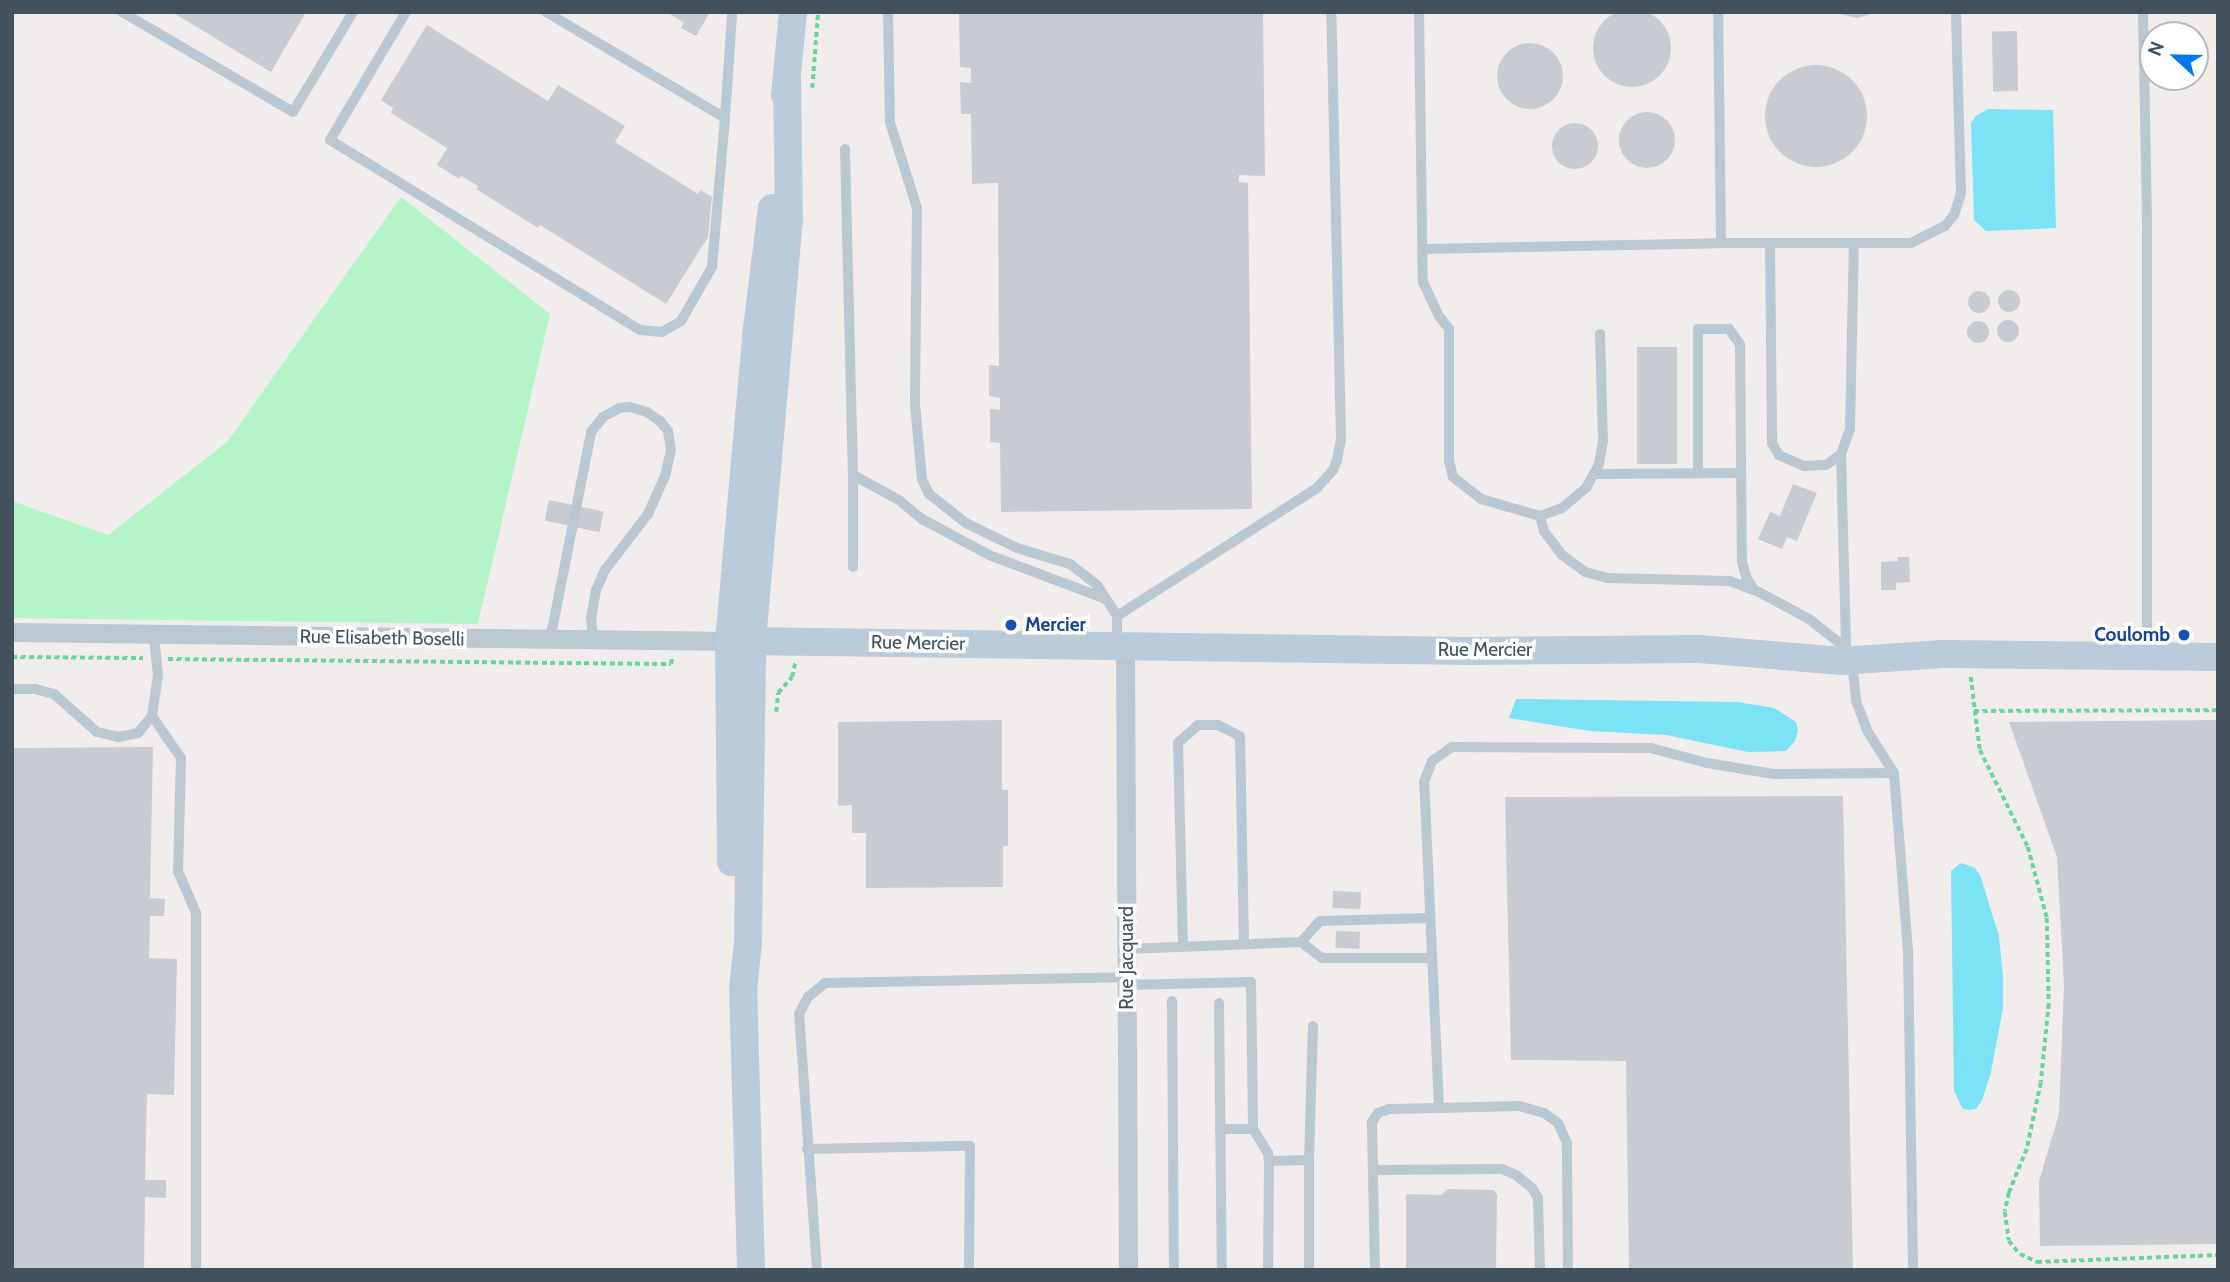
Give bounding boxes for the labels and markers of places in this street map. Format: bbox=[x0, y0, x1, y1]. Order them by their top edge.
place label: Mercier bbox=[1025, 614, 1086, 636]
marker: Mercier bbox=[1003, 617, 1019, 633]
place label: Coulomb bbox=[2094, 624, 2170, 646]
marker: Coulomb bbox=[2176, 627, 2192, 643]

